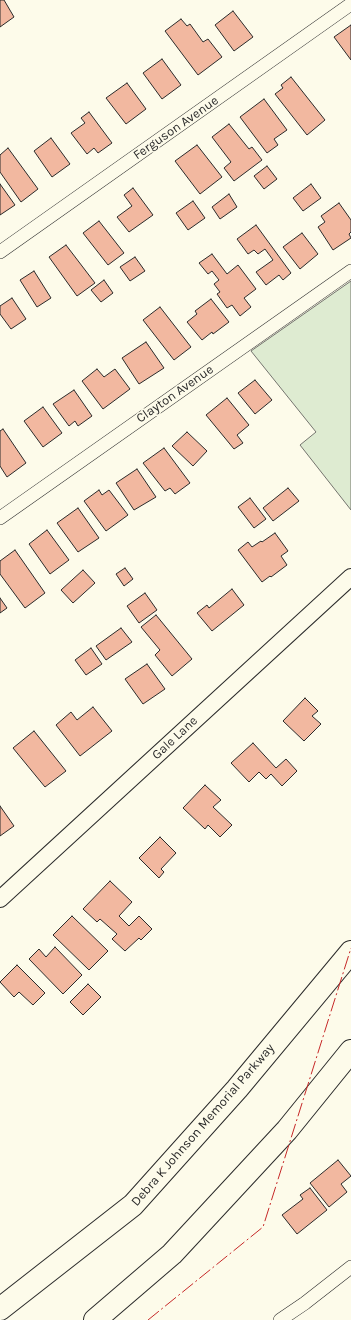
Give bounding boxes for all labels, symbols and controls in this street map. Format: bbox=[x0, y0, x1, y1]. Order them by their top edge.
street label: Ferguson Avenue bbox=[130, 93, 222, 163]
street label: Clayton Avenue bbox=[133, 362, 217, 426]
street label: Gale Lane bbox=[149, 713, 201, 763]
street label: Debra K Johnson Memorial Parkway bbox=[128, 1041, 278, 1209]

